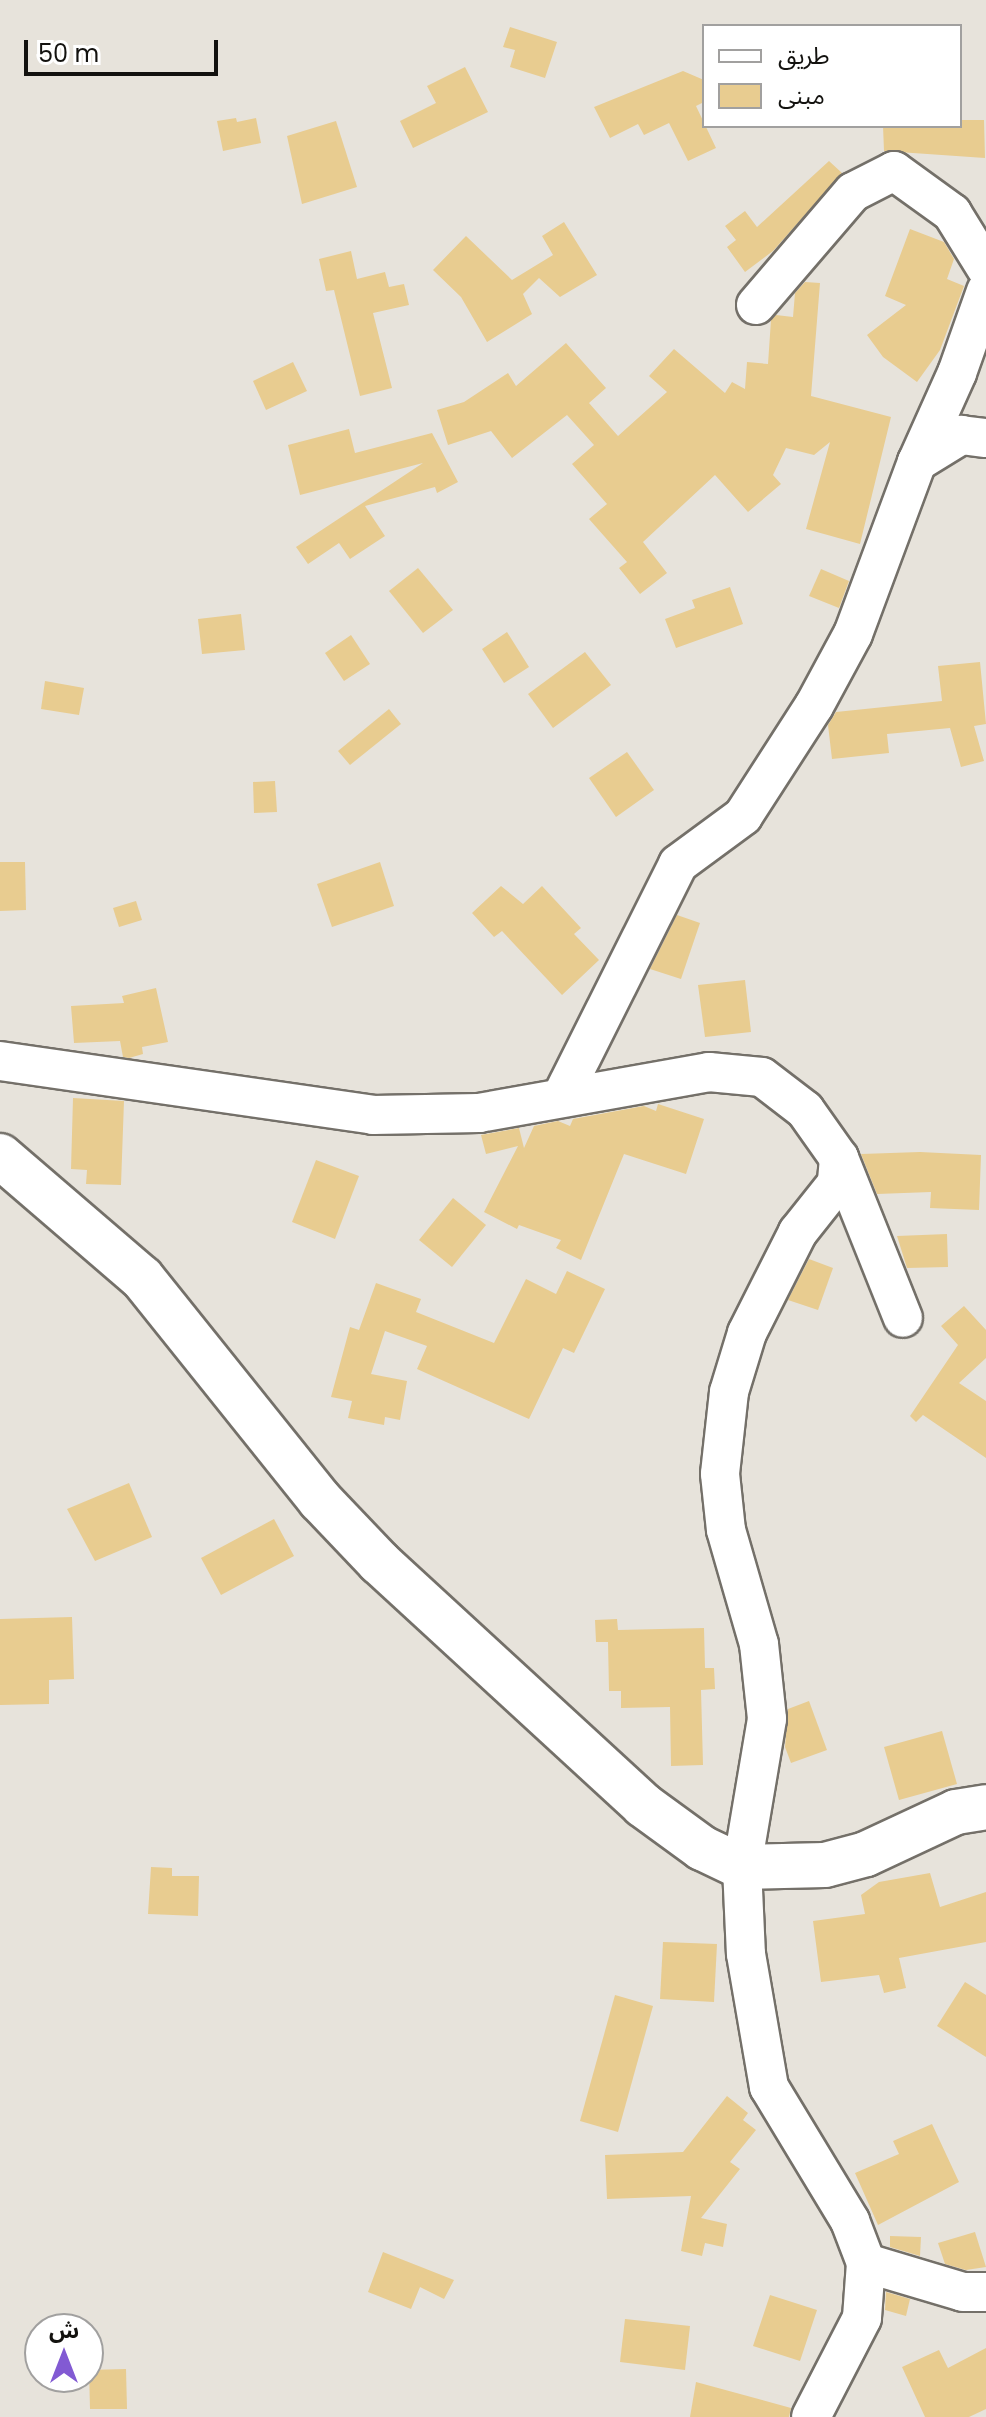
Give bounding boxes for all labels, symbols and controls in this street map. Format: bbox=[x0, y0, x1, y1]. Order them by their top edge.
scale bar bbox=[28, 24, 222, 74]
legend bbox=[702, 24, 962, 128]
text: 50 m bbox=[38, 37, 99, 70]
text: طريق bbox=[778, 39, 830, 72]
text: مبنى bbox=[778, 79, 825, 112]
north arrow bbox=[24, 2313, 104, 2393]
text: ش bbox=[49, 2315, 79, 2346]

